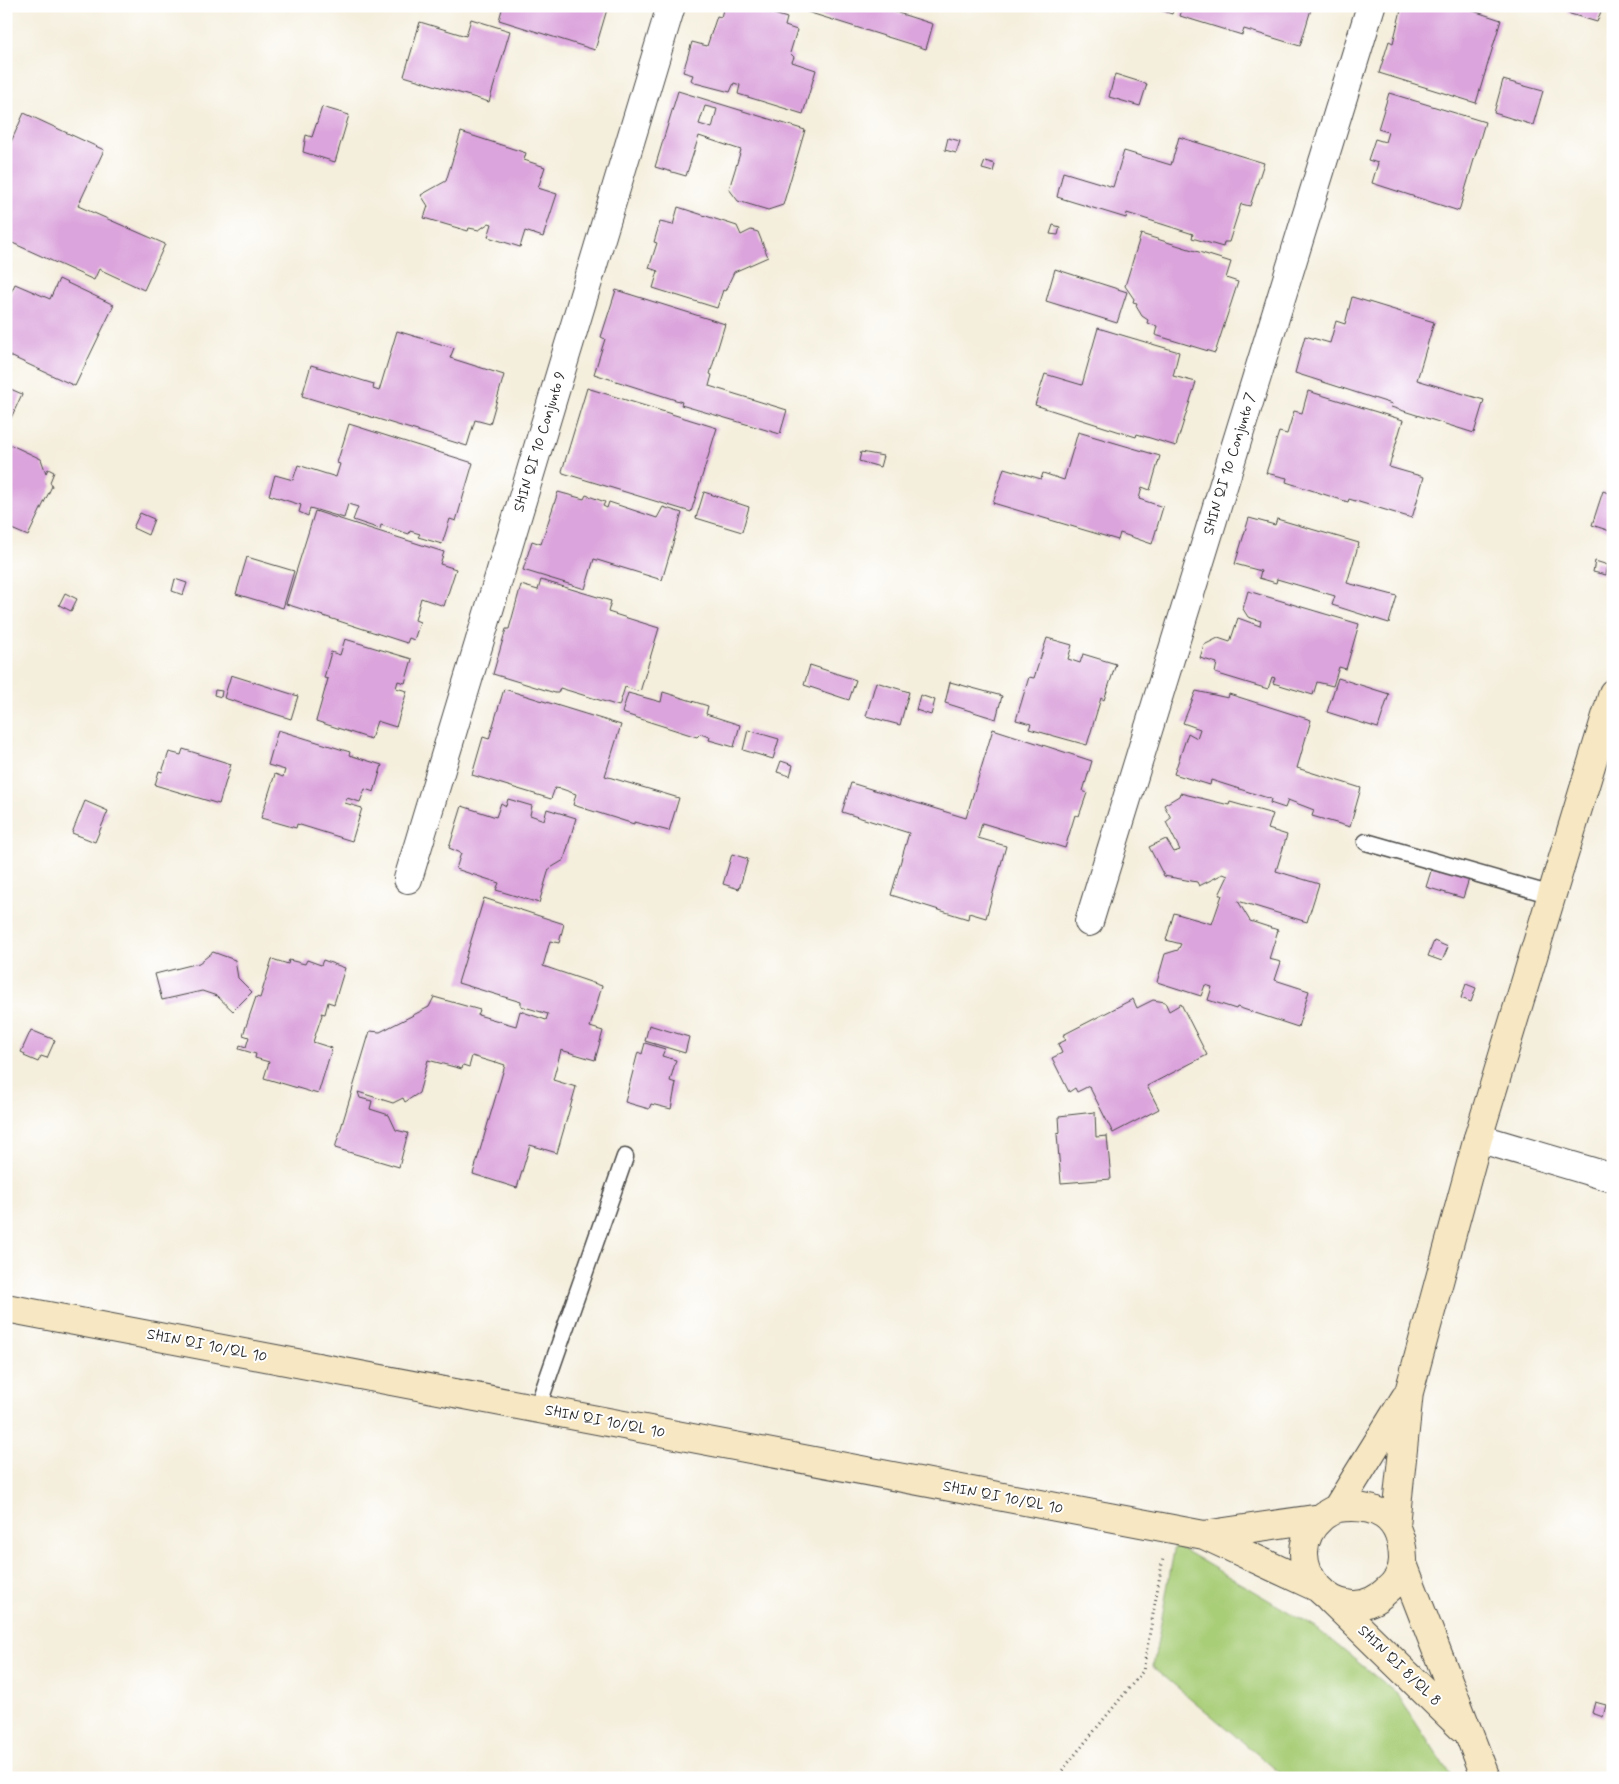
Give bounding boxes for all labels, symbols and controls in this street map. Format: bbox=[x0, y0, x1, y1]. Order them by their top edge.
street label: SHIN QI 10 Conjunto 9 bbox=[509, 369, 571, 515]
street label: SHIN QI 10 Conjunto 7 bbox=[1199, 390, 1261, 538]
street label: SHIN QI 10/QL 10 bbox=[145, 1325, 269, 1367]
street label: SHIN QI 10/QL 10 bbox=[543, 1401, 667, 1443]
street label: SHIN QI 10/QL 10 bbox=[941, 1477, 1065, 1519]
street label: SHIN QI 8/QL 8 bbox=[1353, 1621, 1445, 1711]

